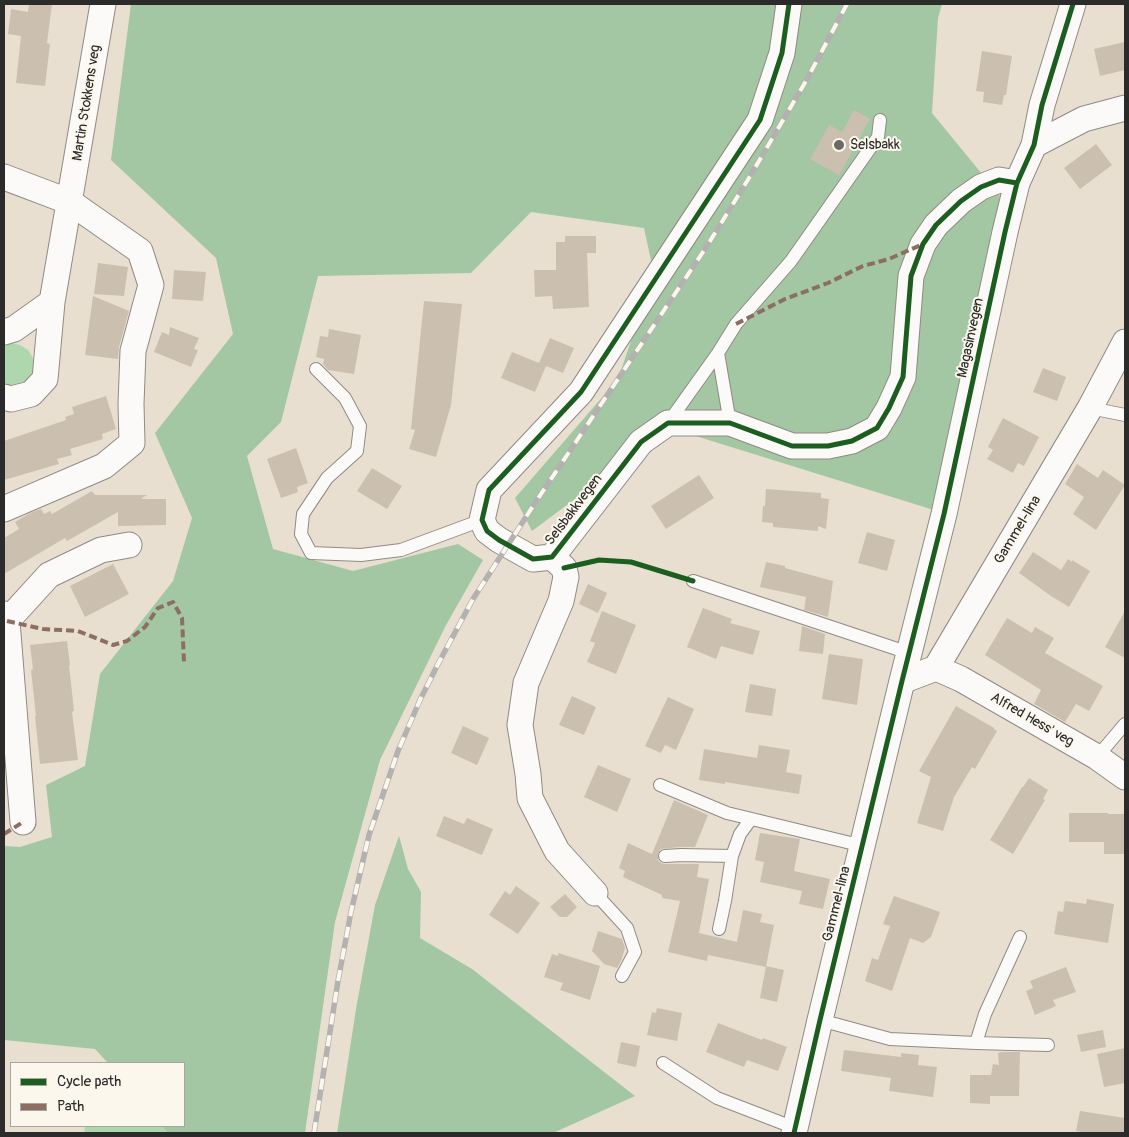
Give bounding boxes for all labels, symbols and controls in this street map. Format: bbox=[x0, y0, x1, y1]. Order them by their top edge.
street label: Martin Stokkens veg bbox=[70, 44, 104, 162]
place label: Selsbakk bbox=[850, 137, 900, 153]
marker: Selsbakk bbox=[832, 138, 846, 152]
street label: Magasinvegen bbox=[954, 296, 988, 380]
street label: Selsbakkvegen bbox=[542, 471, 606, 549]
street label: Gammel-lina bbox=[991, 493, 1045, 567]
street label: Alfred Hess' veg bbox=[987, 689, 1077, 751]
street label: Gammel-lina bbox=[820, 865, 854, 943]
legend bbox=[10, 1062, 185, 1127]
text: Cycle path bbox=[57, 1072, 121, 1091]
text: Path bbox=[57, 1097, 84, 1116]

